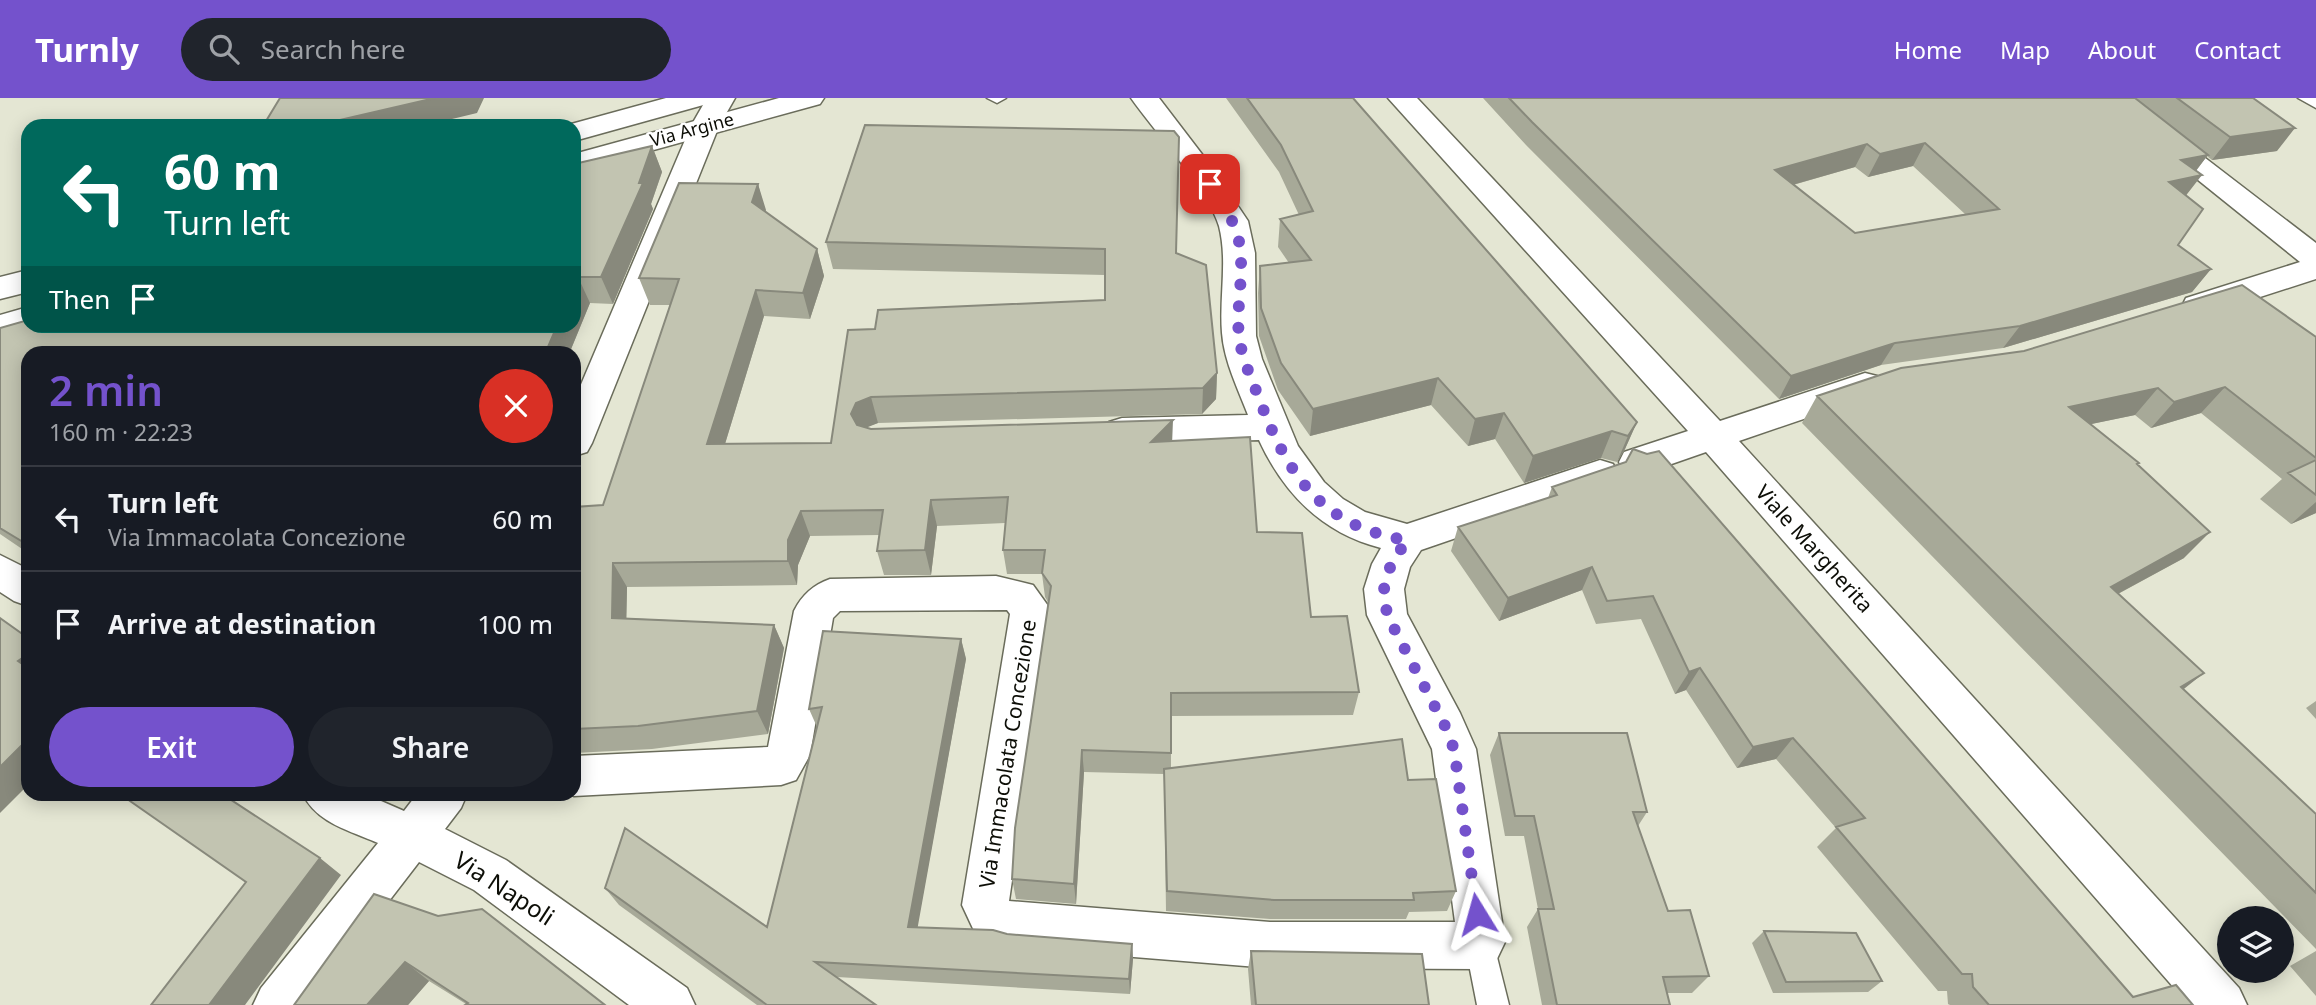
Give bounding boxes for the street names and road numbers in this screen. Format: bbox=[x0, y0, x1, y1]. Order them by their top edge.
street label: Via Argine bbox=[647, 106, 736, 152]
street label: Viale Margherita bbox=[1750, 478, 1880, 618]
street label: Via Immacolata Concezione bbox=[972, 617, 1042, 890]
street label: Via Napoli bbox=[448, 843, 561, 933]

